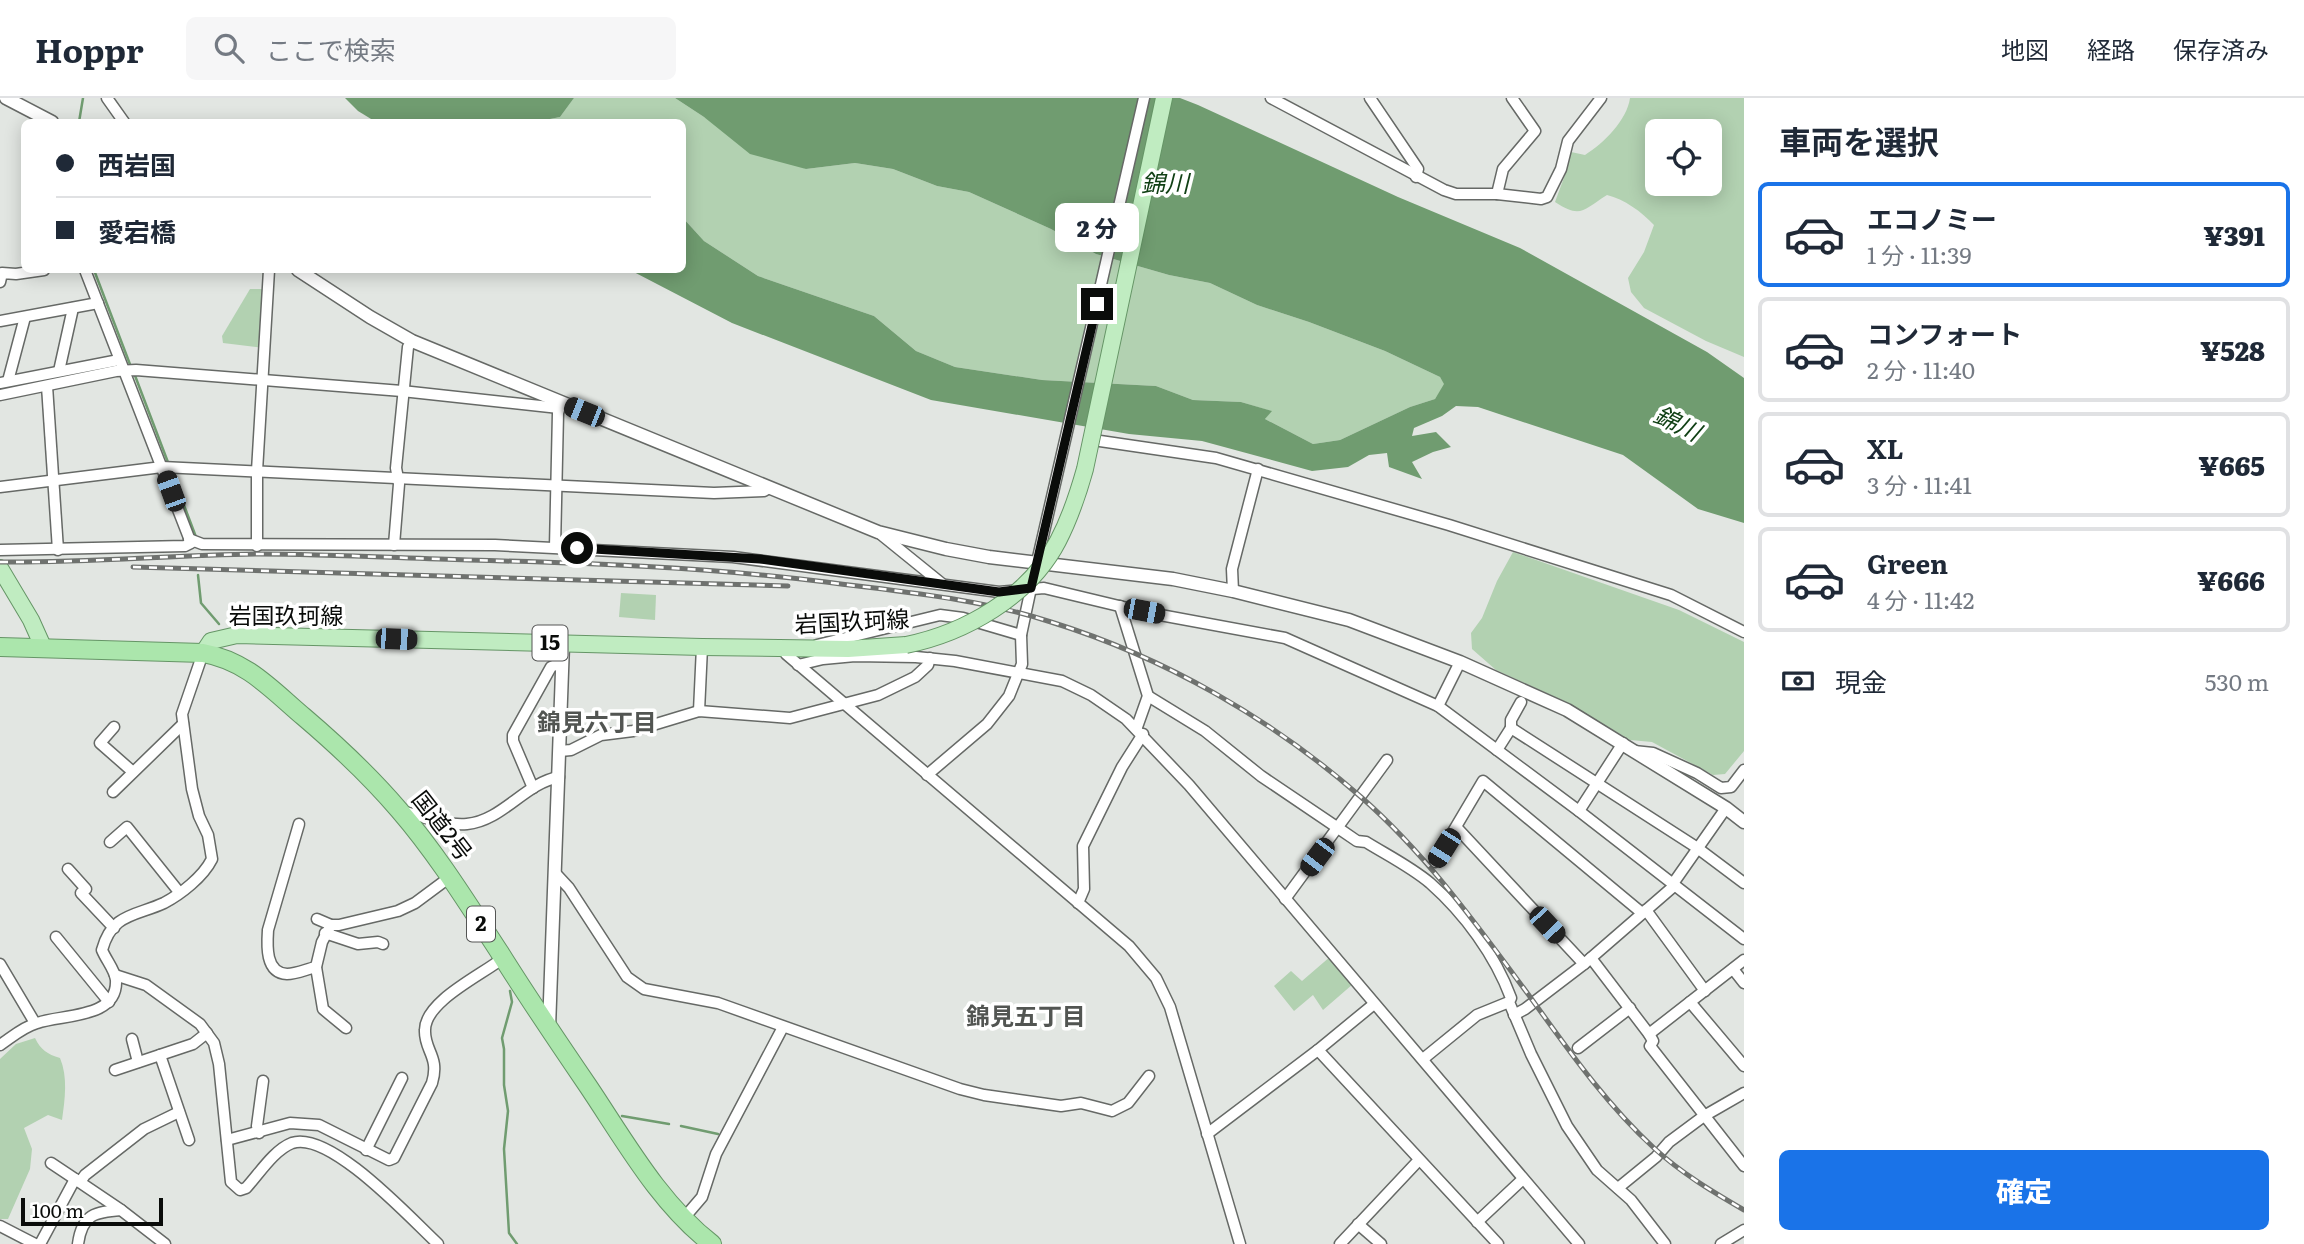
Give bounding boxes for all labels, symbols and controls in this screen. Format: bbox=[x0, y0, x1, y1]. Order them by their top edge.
search box bbox=[186, 17, 676, 80]
text: Hoppr bbox=[35, 24, 144, 73]
icon: search bbox=[210, 29, 248, 67]
text: ここで検索 bbox=[266, 29, 396, 68]
text: 地図 bbox=[2001, 31, 2049, 66]
text: 経路 bbox=[2087, 31, 2135, 66]
text: 保存済み bbox=[2173, 31, 2269, 66]
text: 車両を選択 bbox=[1779, 116, 1939, 164]
map controls bbox=[1645, 119, 1722, 196]
button: locate bbox=[1645, 119, 1722, 196]
text: 西岩国 bbox=[98, 144, 176, 183]
water label: 錦川 bbox=[1141, 164, 1192, 199]
text: エコノミー bbox=[1867, 198, 1997, 237]
callout: 2 分 bbox=[1055, 202, 1139, 252]
icon: car bbox=[1783, 203, 1846, 266]
text: 2 分 bbox=[1077, 210, 1117, 244]
text: 愛宕橋 bbox=[98, 211, 176, 250]
text: ¥391 bbox=[2204, 215, 2265, 254]
text: 1 分 · 11:39 bbox=[1867, 237, 1971, 271]
route end bbox=[1081, 288, 1113, 320]
text: コンフォート bbox=[1867, 313, 2022, 352]
icon: car bbox=[1783, 318, 1846, 381]
text: ¥528 bbox=[2200, 330, 2265, 369]
text: 2 分 · 11:40 bbox=[1867, 352, 1975, 386]
car bbox=[561, 394, 608, 430]
water label: 錦川 bbox=[1649, 396, 1710, 449]
text: XL bbox=[1867, 428, 1904, 467]
icon: car bbox=[1783, 433, 1846, 496]
text: ¥665 bbox=[2199, 445, 2265, 484]
text: 3 分 · 11:41 bbox=[1867, 467, 1972, 501]
car bbox=[154, 468, 189, 514]
route start bbox=[561, 532, 593, 564]
text: Green bbox=[1867, 543, 1948, 582]
icon: car bbox=[1783, 548, 1846, 611]
text: ¥666 bbox=[2197, 560, 2265, 599]
text: 4 分 · 11:42 bbox=[1867, 582, 1974, 616]
street label: 岩国玖珂線 bbox=[229, 597, 344, 631]
car bbox=[1122, 597, 1167, 625]
street label: 岩国玖珂線 bbox=[794, 600, 910, 640]
road number: 15 bbox=[532, 626, 568, 660]
car bbox=[375, 628, 418, 650]
text: 現金 bbox=[1835, 661, 1887, 700]
icon: cash bbox=[1779, 662, 1817, 700]
text: 530 m bbox=[2205, 664, 2269, 698]
district label: 錦見六丁目 bbox=[537, 703, 657, 738]
street label: 国道2号 bbox=[405, 783, 482, 867]
car bbox=[1424, 825, 1465, 871]
car bbox=[1296, 834, 1339, 880]
car bbox=[1525, 902, 1570, 948]
road number: 2 bbox=[467, 906, 495, 942]
district label: 錦見五丁目 bbox=[966, 997, 1086, 1032]
button: 確定 bbox=[1779, 1150, 2269, 1230]
scale bar bbox=[21, 1195, 163, 1227]
text: 100 m bbox=[32, 1196, 84, 1224]

